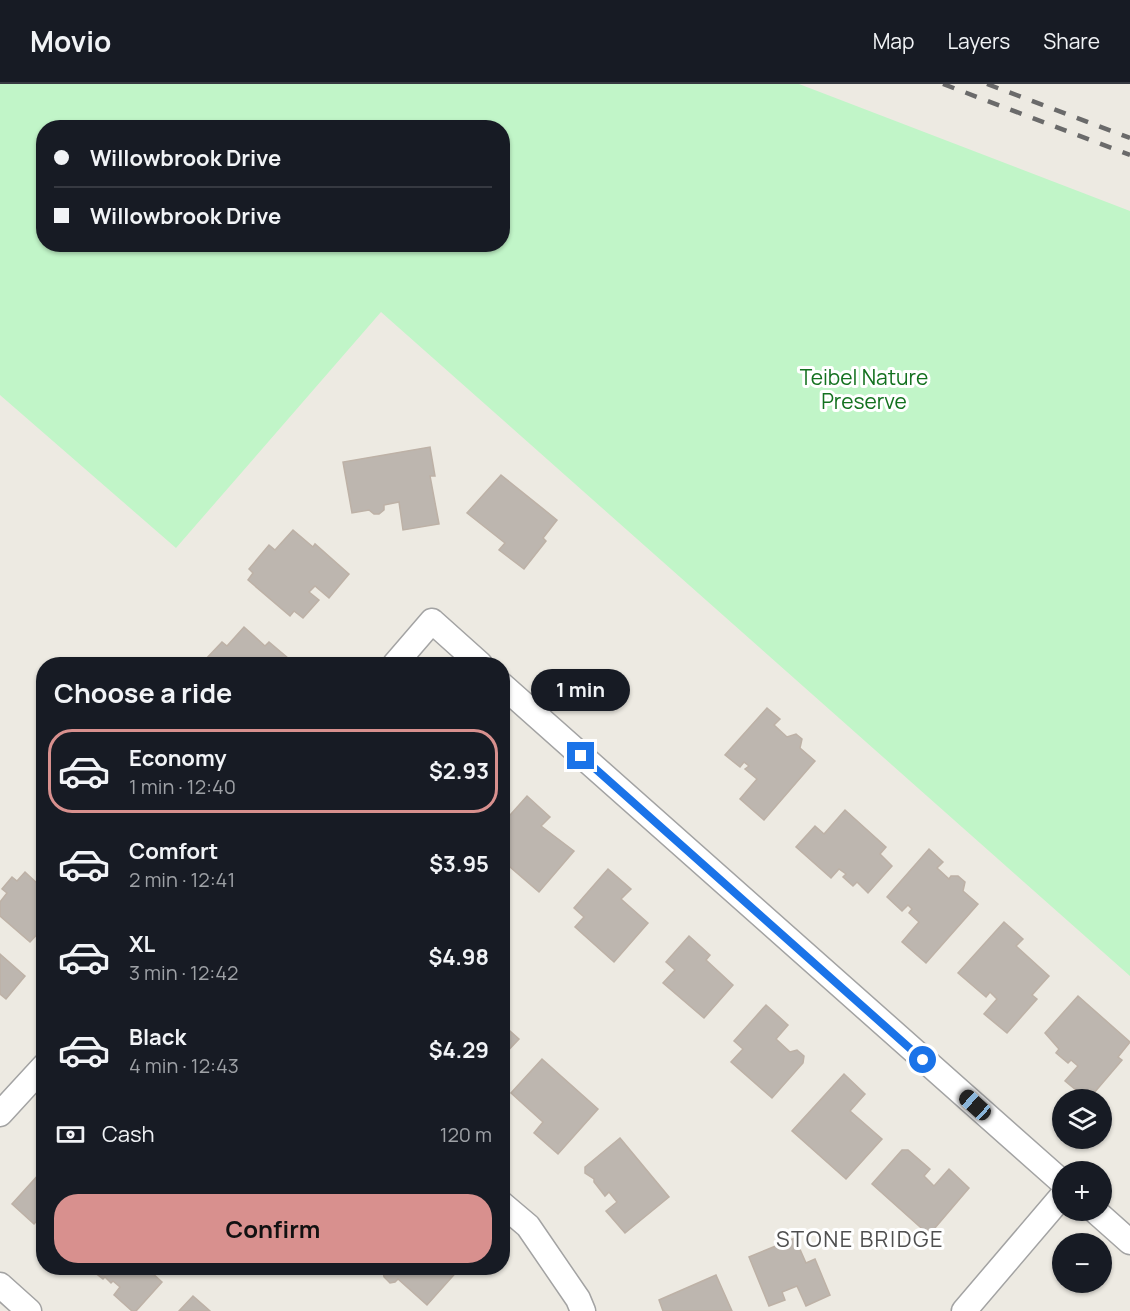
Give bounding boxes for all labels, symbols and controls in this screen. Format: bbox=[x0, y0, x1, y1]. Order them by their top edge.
text: Movio bbox=[30, 22, 111, 60]
text: Map bbox=[873, 27, 914, 55]
text: Layers bbox=[947, 27, 1010, 55]
text: Share bbox=[1043, 27, 1100, 55]
text: Willowbrook Drive bbox=[90, 143, 281, 173]
text: Willowbrook Drive bbox=[90, 201, 281, 231]
park label: Teibel Nature Preserve bbox=[800, 363, 928, 415]
callout: 1 min bbox=[532, 669, 630, 711]
text: Choose a ride bbox=[54, 674, 232, 711]
text: 1 min bbox=[556, 676, 605, 703]
route end bbox=[567, 742, 594, 769]
text: Economy bbox=[129, 743, 227, 773]
icon: car bbox=[57, 744, 111, 798]
text: $2.93 bbox=[429, 756, 489, 786]
text: 1 min · 12:40 bbox=[129, 773, 236, 800]
text: Comfort bbox=[129, 836, 218, 866]
icon: car bbox=[57, 837, 111, 891]
text: $3.95 bbox=[429, 849, 489, 879]
text: 2 min · 12:41 bbox=[129, 866, 235, 893]
text: XL bbox=[129, 929, 155, 959]
icon: car bbox=[57, 930, 111, 984]
text: $4.98 bbox=[428, 942, 489, 972]
text: 3 min · 12:42 bbox=[129, 959, 238, 986]
text: Black bbox=[129, 1022, 186, 1052]
icon: car bbox=[57, 1023, 111, 1077]
text: $4.29 bbox=[429, 1035, 489, 1065]
route start bbox=[909, 1046, 936, 1073]
text: 4 min · 12:43 bbox=[129, 1052, 239, 1079]
car bbox=[956, 1086, 994, 1124]
map controls bbox=[1052, 1089, 1112, 1293]
button: layers bbox=[1052, 1089, 1112, 1149]
icon: cash bbox=[54, 1118, 87, 1151]
text: Cash bbox=[102, 1119, 155, 1149]
text: 120 m bbox=[440, 1121, 492, 1148]
button: + bbox=[1052, 1161, 1112, 1221]
button: Confirm bbox=[54, 1194, 492, 1263]
district label: STONE BRIDGE bbox=[776, 1224, 944, 1254]
button: − bbox=[1052, 1233, 1112, 1293]

